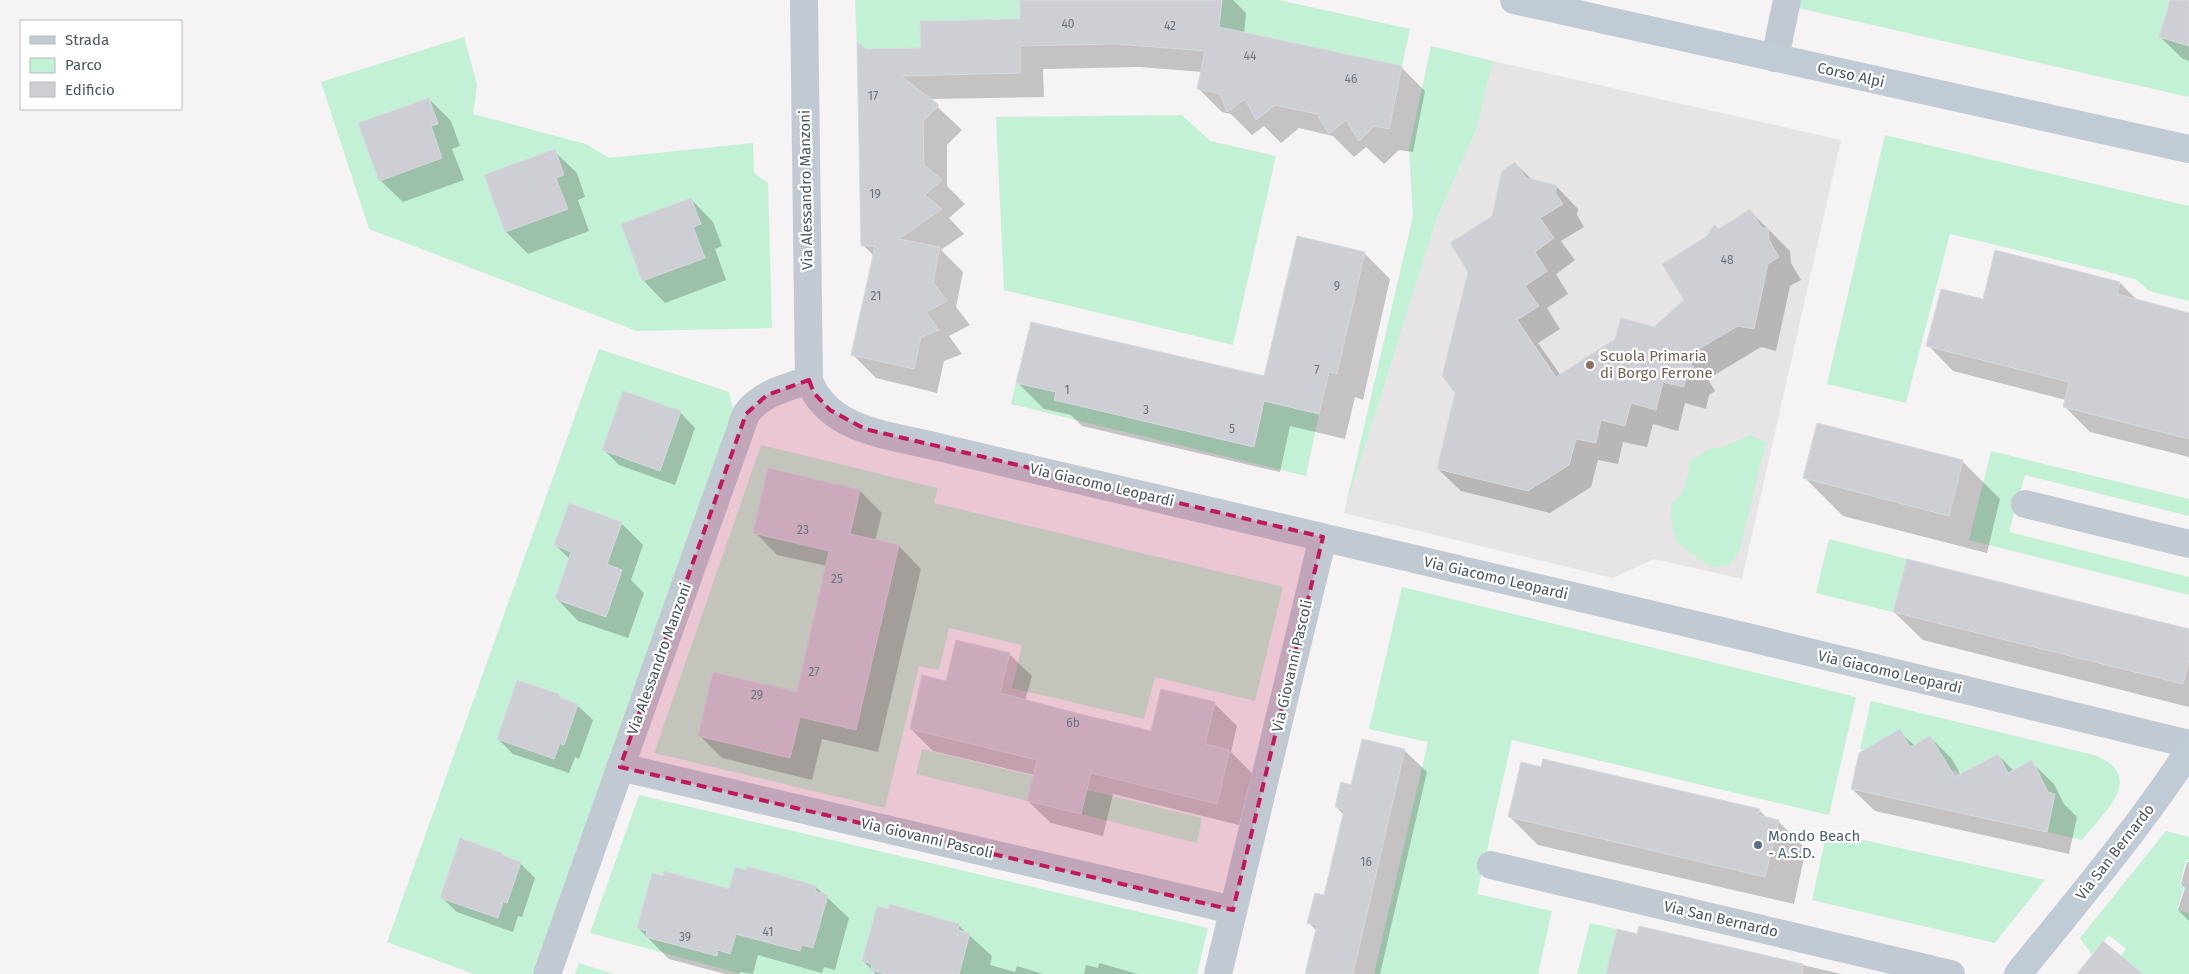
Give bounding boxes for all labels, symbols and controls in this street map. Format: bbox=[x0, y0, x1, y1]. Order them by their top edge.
house number: 40 bbox=[1061, 17, 1075, 31]
house number: 42 bbox=[1164, 19, 1176, 33]
legend bbox=[20, 20, 182, 110]
text: Strada bbox=[65, 31, 109, 49]
house number: 44 bbox=[1244, 49, 1257, 63]
text: Parco bbox=[65, 56, 102, 74]
street label: Corso Alpi bbox=[1816, 59, 1886, 91]
house number: 46 bbox=[1345, 72, 1357, 86]
text: Edificio bbox=[65, 81, 115, 99]
house number: 17 bbox=[868, 89, 878, 103]
street label: Via Alessandro Manzoni bbox=[796, 110, 816, 270]
house number: 19 bbox=[869, 187, 881, 201]
house number: 48 bbox=[1721, 253, 1734, 267]
house number: 9 bbox=[1334, 279, 1340, 293]
house number: 21 bbox=[871, 289, 881, 303]
place label: Scuola Primaria di Borgo Ferrone bbox=[1600, 347, 1713, 382]
marker: Scuola Primaria di Borgo Ferrone bbox=[1584, 359, 1596, 371]
house number: 7 bbox=[1314, 363, 1320, 377]
house number: 1 bbox=[1064, 383, 1070, 397]
house number: 3 bbox=[1143, 403, 1149, 417]
house number: 5 bbox=[1229, 422, 1235, 436]
street label: Via Giacomo Leopardi bbox=[1028, 460, 1176, 510]
house number: 23 bbox=[797, 523, 809, 537]
street label: Via Giacomo Leopardi bbox=[1422, 553, 1570, 603]
house number: 25 bbox=[831, 572, 843, 586]
street label: Via Alessandro Manzoni bbox=[623, 581, 695, 737]
street label: Via Giovanni Pascoli bbox=[1268, 598, 1316, 734]
street label: Via Giacomo Leopardi bbox=[1816, 647, 1964, 697]
house number: 27 bbox=[808, 665, 820, 679]
house number: 29 bbox=[751, 688, 763, 702]
house number: 6b bbox=[1066, 716, 1080, 730]
street label: Via San Bernardo bbox=[2072, 800, 2158, 904]
street label: Via Giovanni Pascoli bbox=[859, 814, 995, 862]
place label: Mondo Beach - A.S.D. bbox=[1768, 827, 1860, 862]
marker: Mondo Beach - A.S.D. bbox=[1752, 839, 1764, 851]
house number: 16 bbox=[1360, 855, 1372, 869]
street label: Via San Bernardo bbox=[1662, 897, 1780, 941]
house number: 41 bbox=[763, 925, 773, 939]
house number: 39 bbox=[679, 930, 691, 944]

